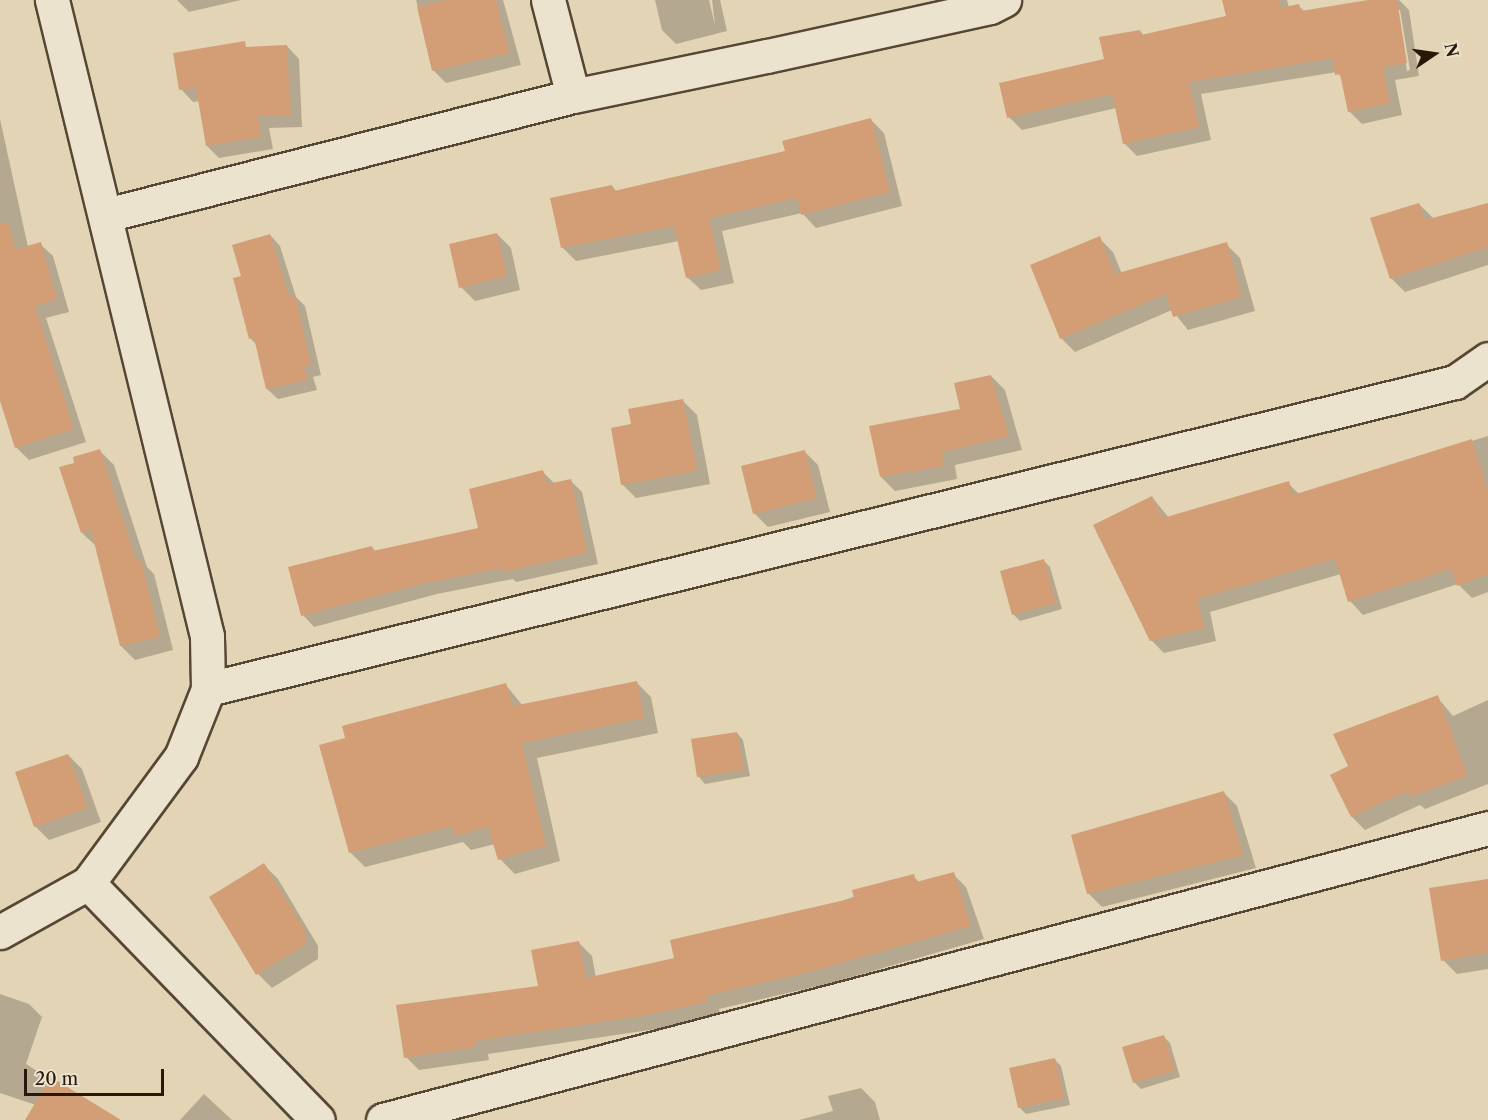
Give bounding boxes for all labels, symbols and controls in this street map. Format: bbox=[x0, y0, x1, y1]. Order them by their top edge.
north arrow bbox=[1404, 24, 1464, 84]
text: N bbox=[1440, 41, 1463, 59]
scale bar bbox=[27, 1057, 166, 1095]
text: 20 m bbox=[35, 1068, 78, 1090]

